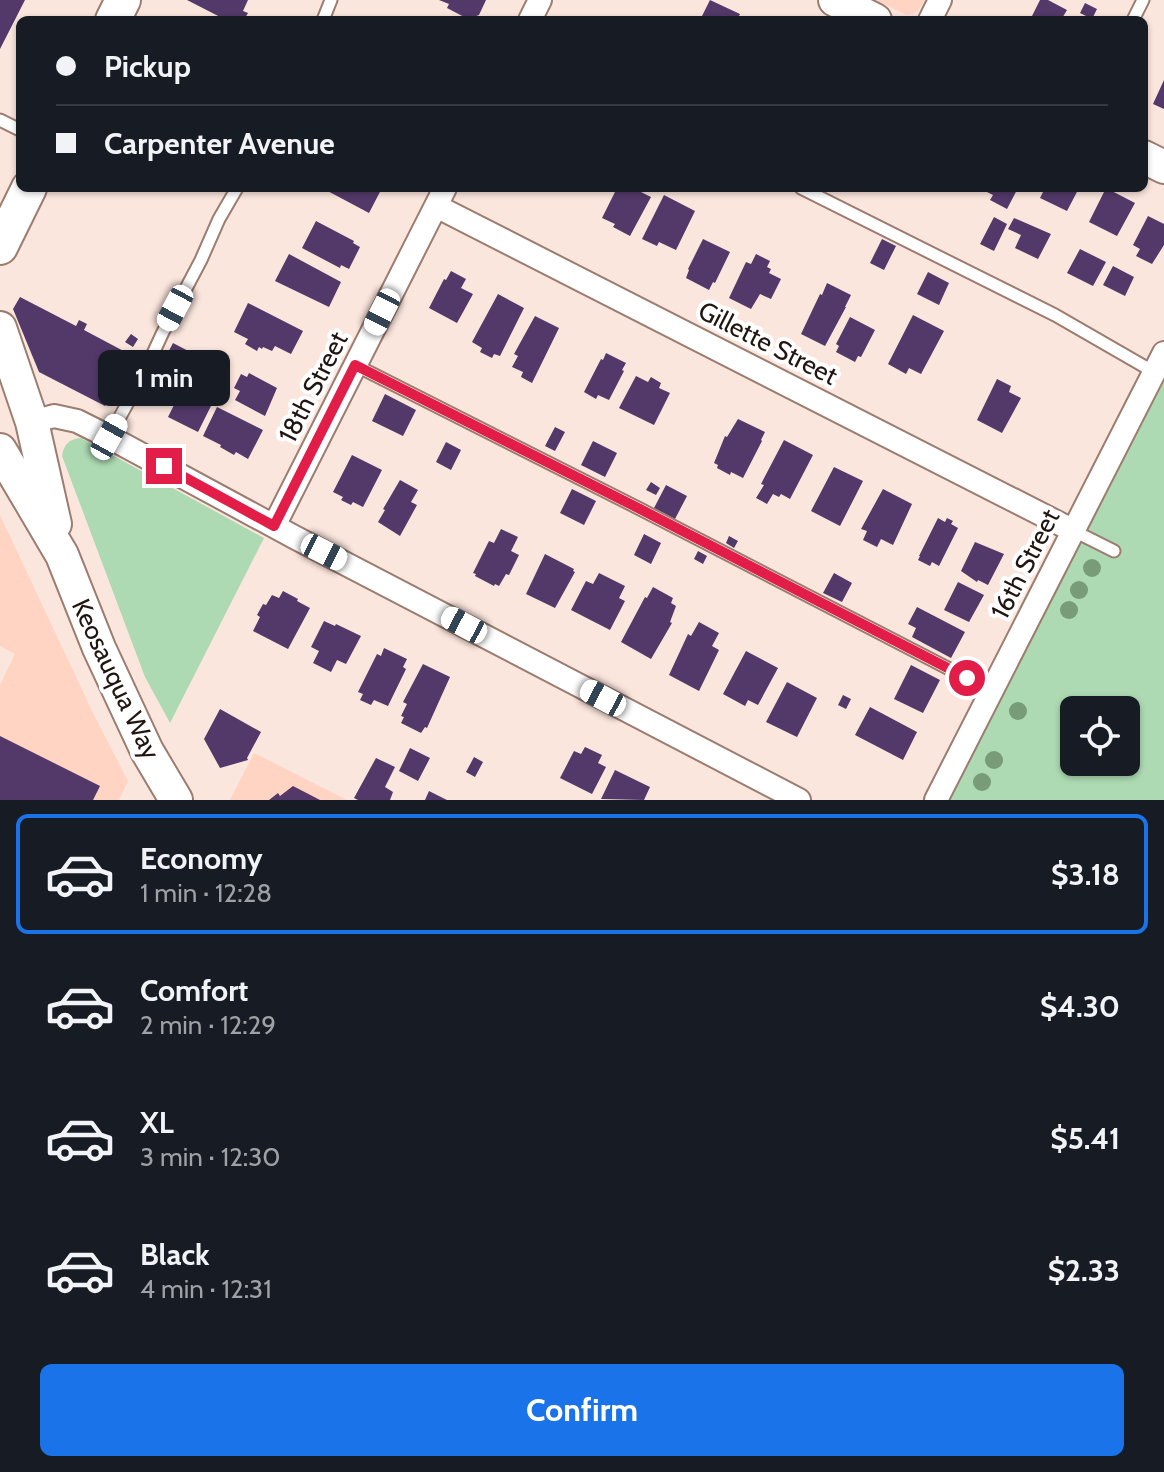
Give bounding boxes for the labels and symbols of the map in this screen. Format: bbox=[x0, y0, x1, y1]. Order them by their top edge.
car bbox=[153, 281, 197, 335]
car bbox=[360, 285, 404, 339]
street label: Gillette Street bbox=[693, 294, 843, 392]
street label: 18th Street bbox=[272, 326, 355, 448]
callout: 1 min bbox=[98, 350, 230, 406]
car bbox=[87, 410, 131, 464]
route end bbox=[146, 448, 182, 484]
street label: 16th Street bbox=[984, 504, 1066, 624]
car bbox=[297, 530, 351, 574]
street label: Keosauqua Way bbox=[65, 594, 167, 764]
car bbox=[437, 603, 491, 647]
route start bbox=[949, 660, 985, 696]
car bbox=[576, 676, 630, 720]

